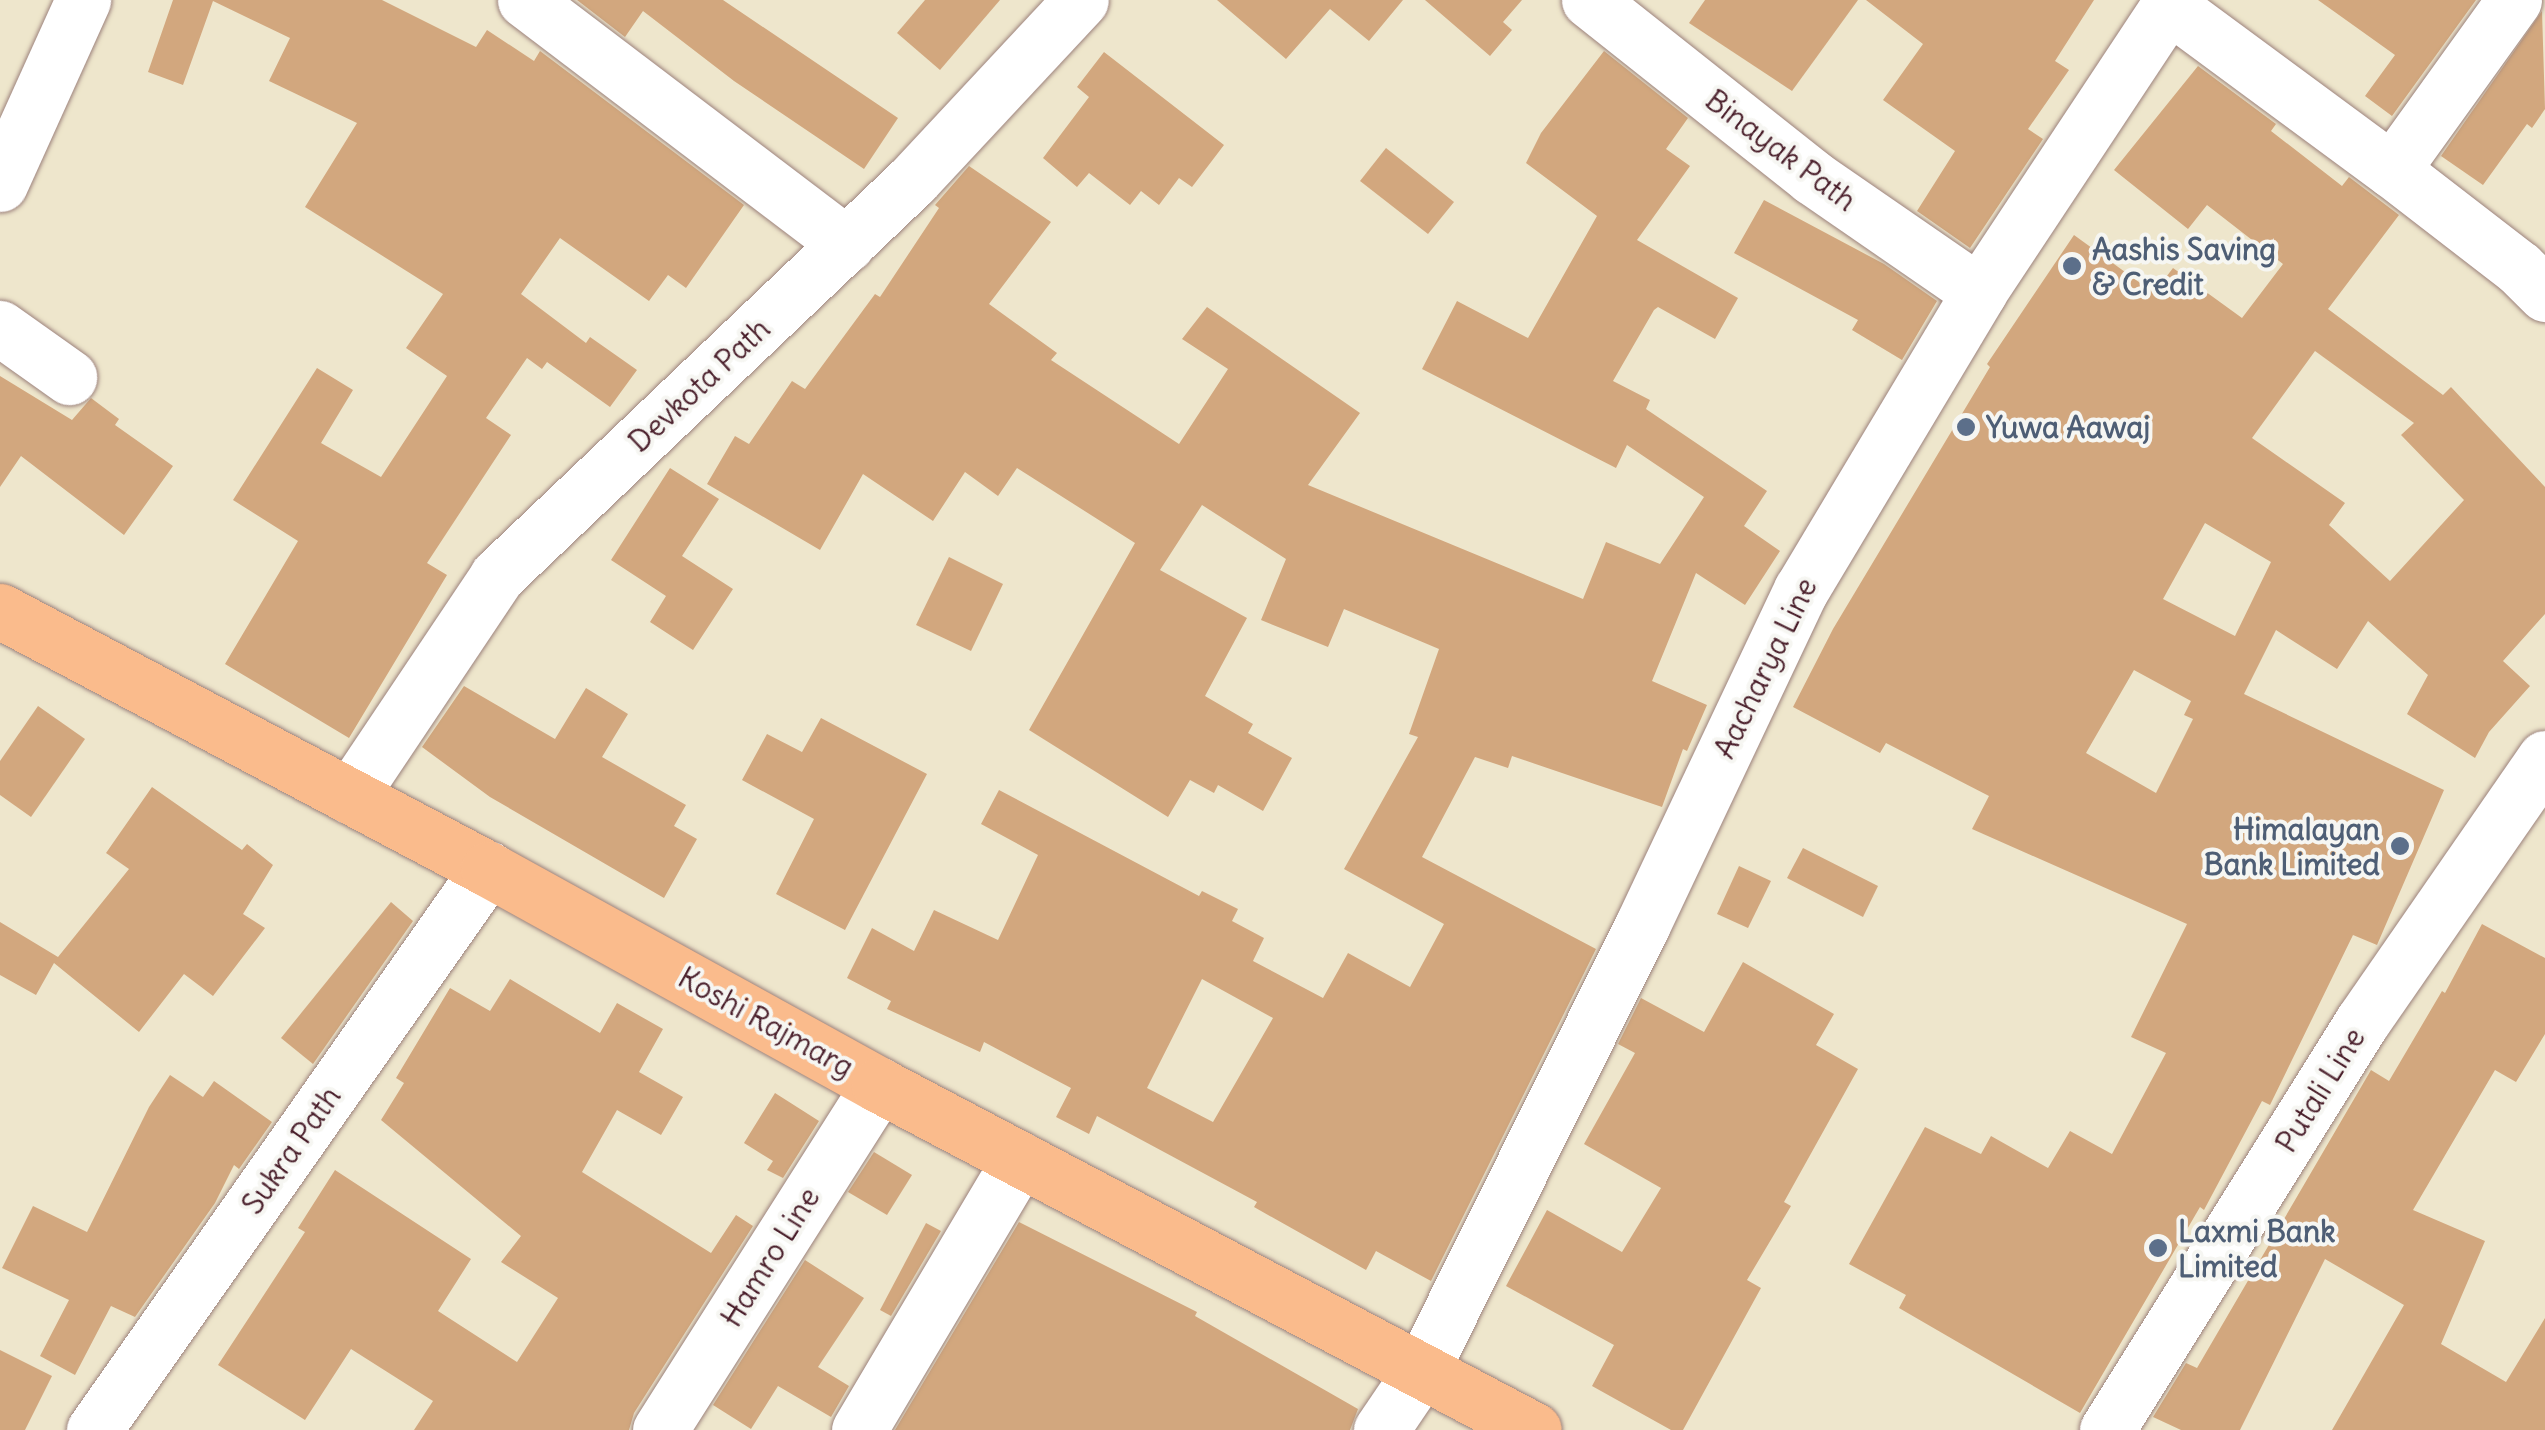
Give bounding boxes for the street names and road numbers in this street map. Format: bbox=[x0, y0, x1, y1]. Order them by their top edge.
street label: Binayak Path bbox=[1699, 82, 1863, 218]
street label: Devkota Path bbox=[621, 310, 777, 460]
street label: Aacharya Line bbox=[1706, 572, 1824, 764]
street label: Koshi Rajmarg bbox=[672, 959, 860, 1085]
street label: Putali Line bbox=[2268, 1021, 2372, 1159]
street label: Sukra Path bbox=[234, 1079, 348, 1221]
street label: Hamro Line bbox=[713, 1181, 827, 1333]

